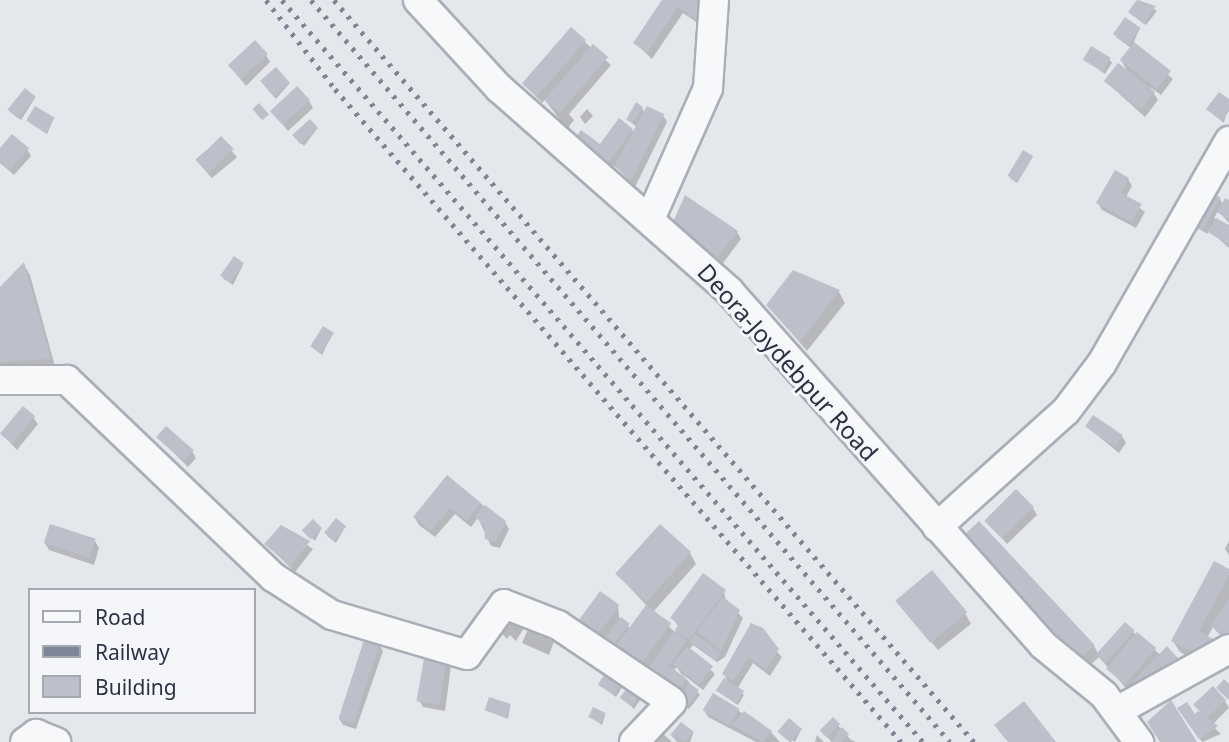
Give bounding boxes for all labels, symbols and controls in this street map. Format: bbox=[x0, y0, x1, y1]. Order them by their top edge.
street label: Deora-Joydebpur Road bbox=[692, 257, 884, 467]
legend bbox=[28, 588, 256, 714]
text: Road bbox=[95, 603, 145, 631]
text: Railway bbox=[95, 638, 170, 666]
text: Building bbox=[95, 673, 177, 701]

